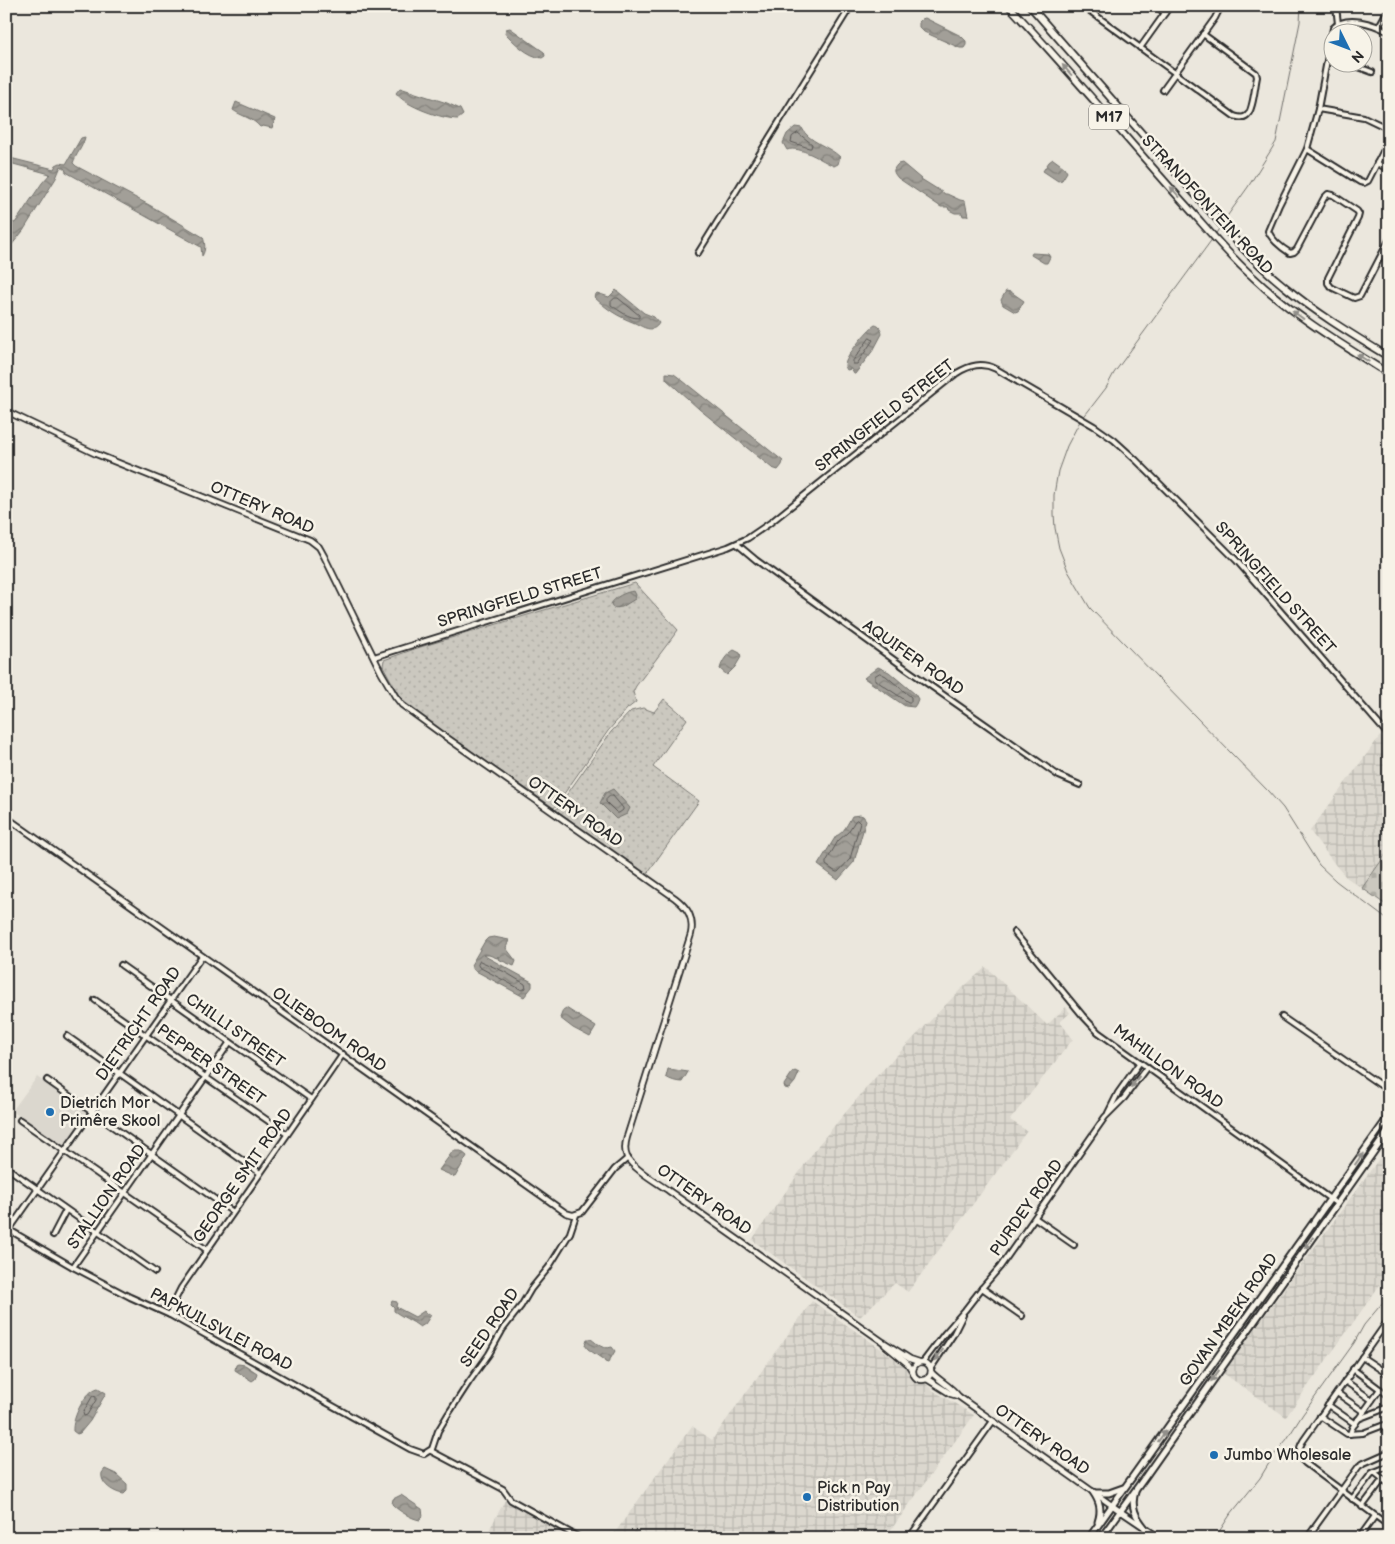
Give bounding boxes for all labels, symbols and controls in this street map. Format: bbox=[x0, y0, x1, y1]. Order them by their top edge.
north arrow bbox=[1322, 22, 1372, 72]
text: N bbox=[1347, 47, 1367, 66]
one-way arrow bbox=[1062, 64, 1073, 77]
road number: M17 bbox=[1089, 104, 1129, 130]
street label: STRANDFONTEIN ROAD bbox=[1137, 131, 1277, 279]
one-way arrow bbox=[1169, 186, 1180, 199]
one-way arrow bbox=[1291, 310, 1305, 320]
one-way arrow bbox=[1357, 353, 1370, 363]
street label: SPRINGFIELD STREET bbox=[812, 356, 959, 476]
street label: OTTERY ROAD bbox=[207, 478, 317, 538]
street label: SPRINGFIELD STREET bbox=[1211, 518, 1340, 658]
street label: SPRINGFIELD STREET bbox=[435, 564, 605, 632]
street label: AQUIFER ROAD bbox=[859, 616, 967, 700]
street label: OTTERY ROAD bbox=[524, 772, 626, 852]
street label: DIETRICHT ROAD bbox=[93, 963, 185, 1085]
street label: OLIEBOOM ROAD bbox=[268, 984, 390, 1076]
street label: CHILLI STREET bbox=[182, 990, 288, 1072]
street label: PEPPER STREET bbox=[153, 1021, 269, 1110]
street label: MAHILLON ROAD bbox=[1109, 1021, 1227, 1113]
one-way arrow bbox=[1130, 1075, 1141, 1088]
place label: Dietrich Mor Primêre Skool bbox=[60, 1094, 160, 1131]
street label: GEORGE SMIT ROAD bbox=[190, 1105, 296, 1247]
marker: Dietrich Mor Primêre Skool bbox=[44, 1106, 56, 1118]
street label: STALLION ROAD bbox=[64, 1141, 150, 1253]
one-way arrow bbox=[1354, 1152, 1364, 1166]
street label: PURDEY ROAD bbox=[987, 1156, 1067, 1260]
street label: OTTERY ROAD bbox=[653, 1160, 755, 1240]
one-way arrow bbox=[1304, 1236, 1314, 1250]
street label: GOVAN MBEKI ROAD bbox=[1176, 1250, 1282, 1390]
street label: PAPKUILSVLEI ROAD bbox=[147, 1284, 295, 1376]
street label: SEED ROAD bbox=[457, 1285, 523, 1371]
one-way arrow bbox=[934, 1348, 944, 1362]
one-way arrow bbox=[1210, 1369, 1220, 1383]
street label: OTTERY ROAD bbox=[991, 1400, 1093, 1480]
one-way arrow bbox=[1157, 1429, 1167, 1443]
place label: Jumbo Wholesale bbox=[1224, 1446, 1352, 1465]
marker: Jumbo Wholesale bbox=[1208, 1449, 1220, 1461]
place label: Pick n Pay Distribution bbox=[817, 1479, 899, 1516]
marker: Pick n Pay Distribution bbox=[801, 1491, 813, 1503]

